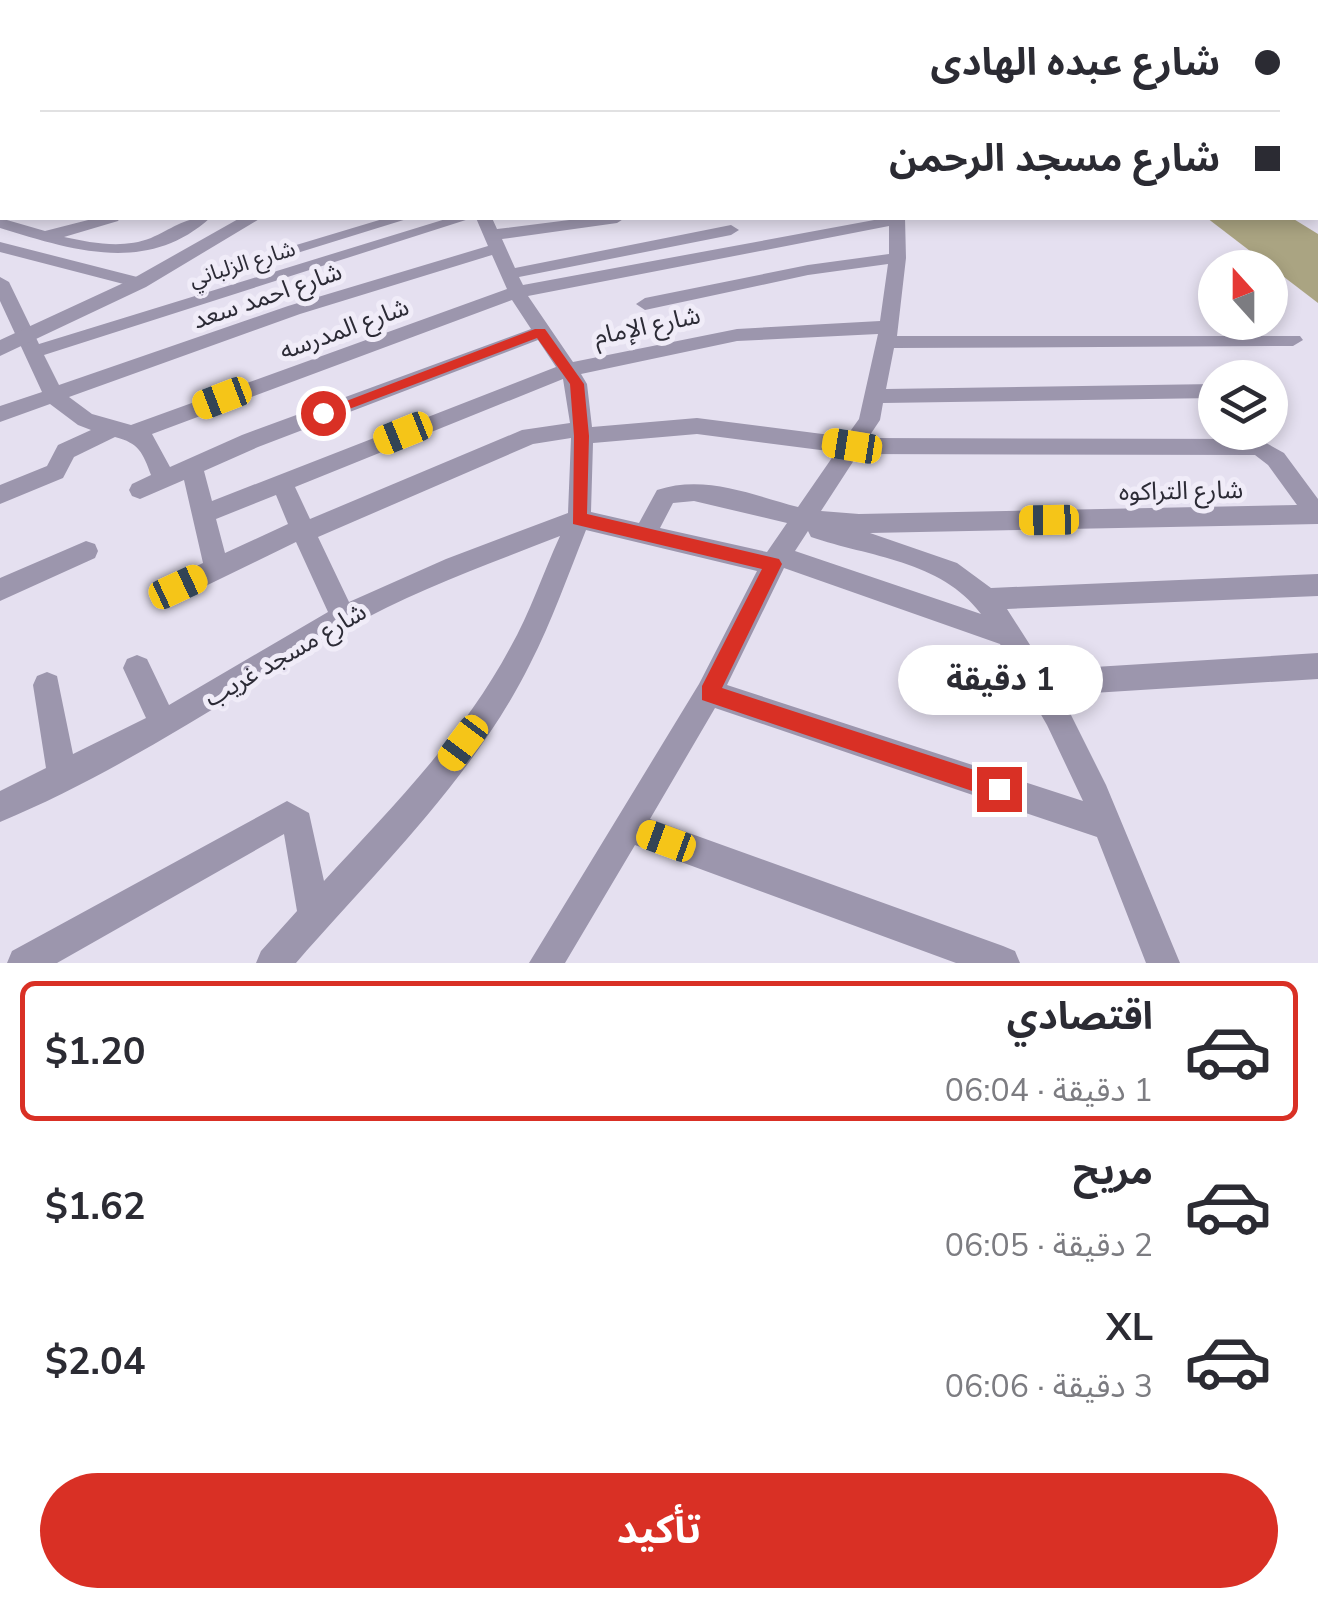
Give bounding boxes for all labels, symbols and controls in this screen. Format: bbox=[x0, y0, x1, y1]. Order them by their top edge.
text: شارع عبده الهادى bbox=[931, 37, 1220, 88]
text: شارع مسجد الرحمن bbox=[889, 133, 1220, 184]
street label: شارع الزلباني bbox=[186, 234, 299, 295]
north arrow bbox=[1198, 250, 1288, 340]
map controls bbox=[1198, 250, 1288, 450]
street label: شارع احمد سعد bbox=[188, 254, 347, 338]
street label: شارع المدرسه bbox=[275, 290, 414, 369]
street label: شارع الإمام bbox=[591, 298, 704, 356]
button: layers bbox=[1198, 360, 1288, 450]
car bbox=[189, 373, 255, 423]
route start bbox=[301, 391, 346, 436]
car bbox=[370, 408, 436, 458]
car bbox=[820, 426, 884, 466]
street label: شارع التراكوه bbox=[1119, 473, 1244, 510]
car bbox=[1019, 504, 1079, 536]
car bbox=[144, 561, 212, 613]
street label: شارع مسجد غريب bbox=[198, 595, 373, 716]
callout: 1 دقيقة bbox=[896, 644, 1102, 714]
text: 1 دقيقة bbox=[946, 658, 1055, 701]
car bbox=[433, 710, 493, 776]
route end bbox=[977, 767, 1022, 812]
car bbox=[633, 817, 699, 865]
text: اقتصادي bbox=[1007, 991, 1153, 1042]
icon: car bbox=[1183, 1006, 1273, 1096]
text: $1.20 bbox=[45, 1026, 146, 1077]
text: 1 دقيقة · 06:04 bbox=[945, 1069, 1153, 1112]
text: مريح bbox=[1073, 1146, 1153, 1197]
icon: car bbox=[1183, 1161, 1273, 1251]
text: $1.62 bbox=[45, 1181, 146, 1232]
text: 2 دقيقة · 06:05 bbox=[945, 1224, 1153, 1267]
text: XL bbox=[1106, 1302, 1153, 1353]
icon: car bbox=[1183, 1316, 1273, 1406]
text: $2.04 bbox=[45, 1336, 146, 1387]
text: 3 دقيقة · 06:06 bbox=[945, 1365, 1153, 1408]
button: تأكيد bbox=[40, 1473, 1278, 1588]

